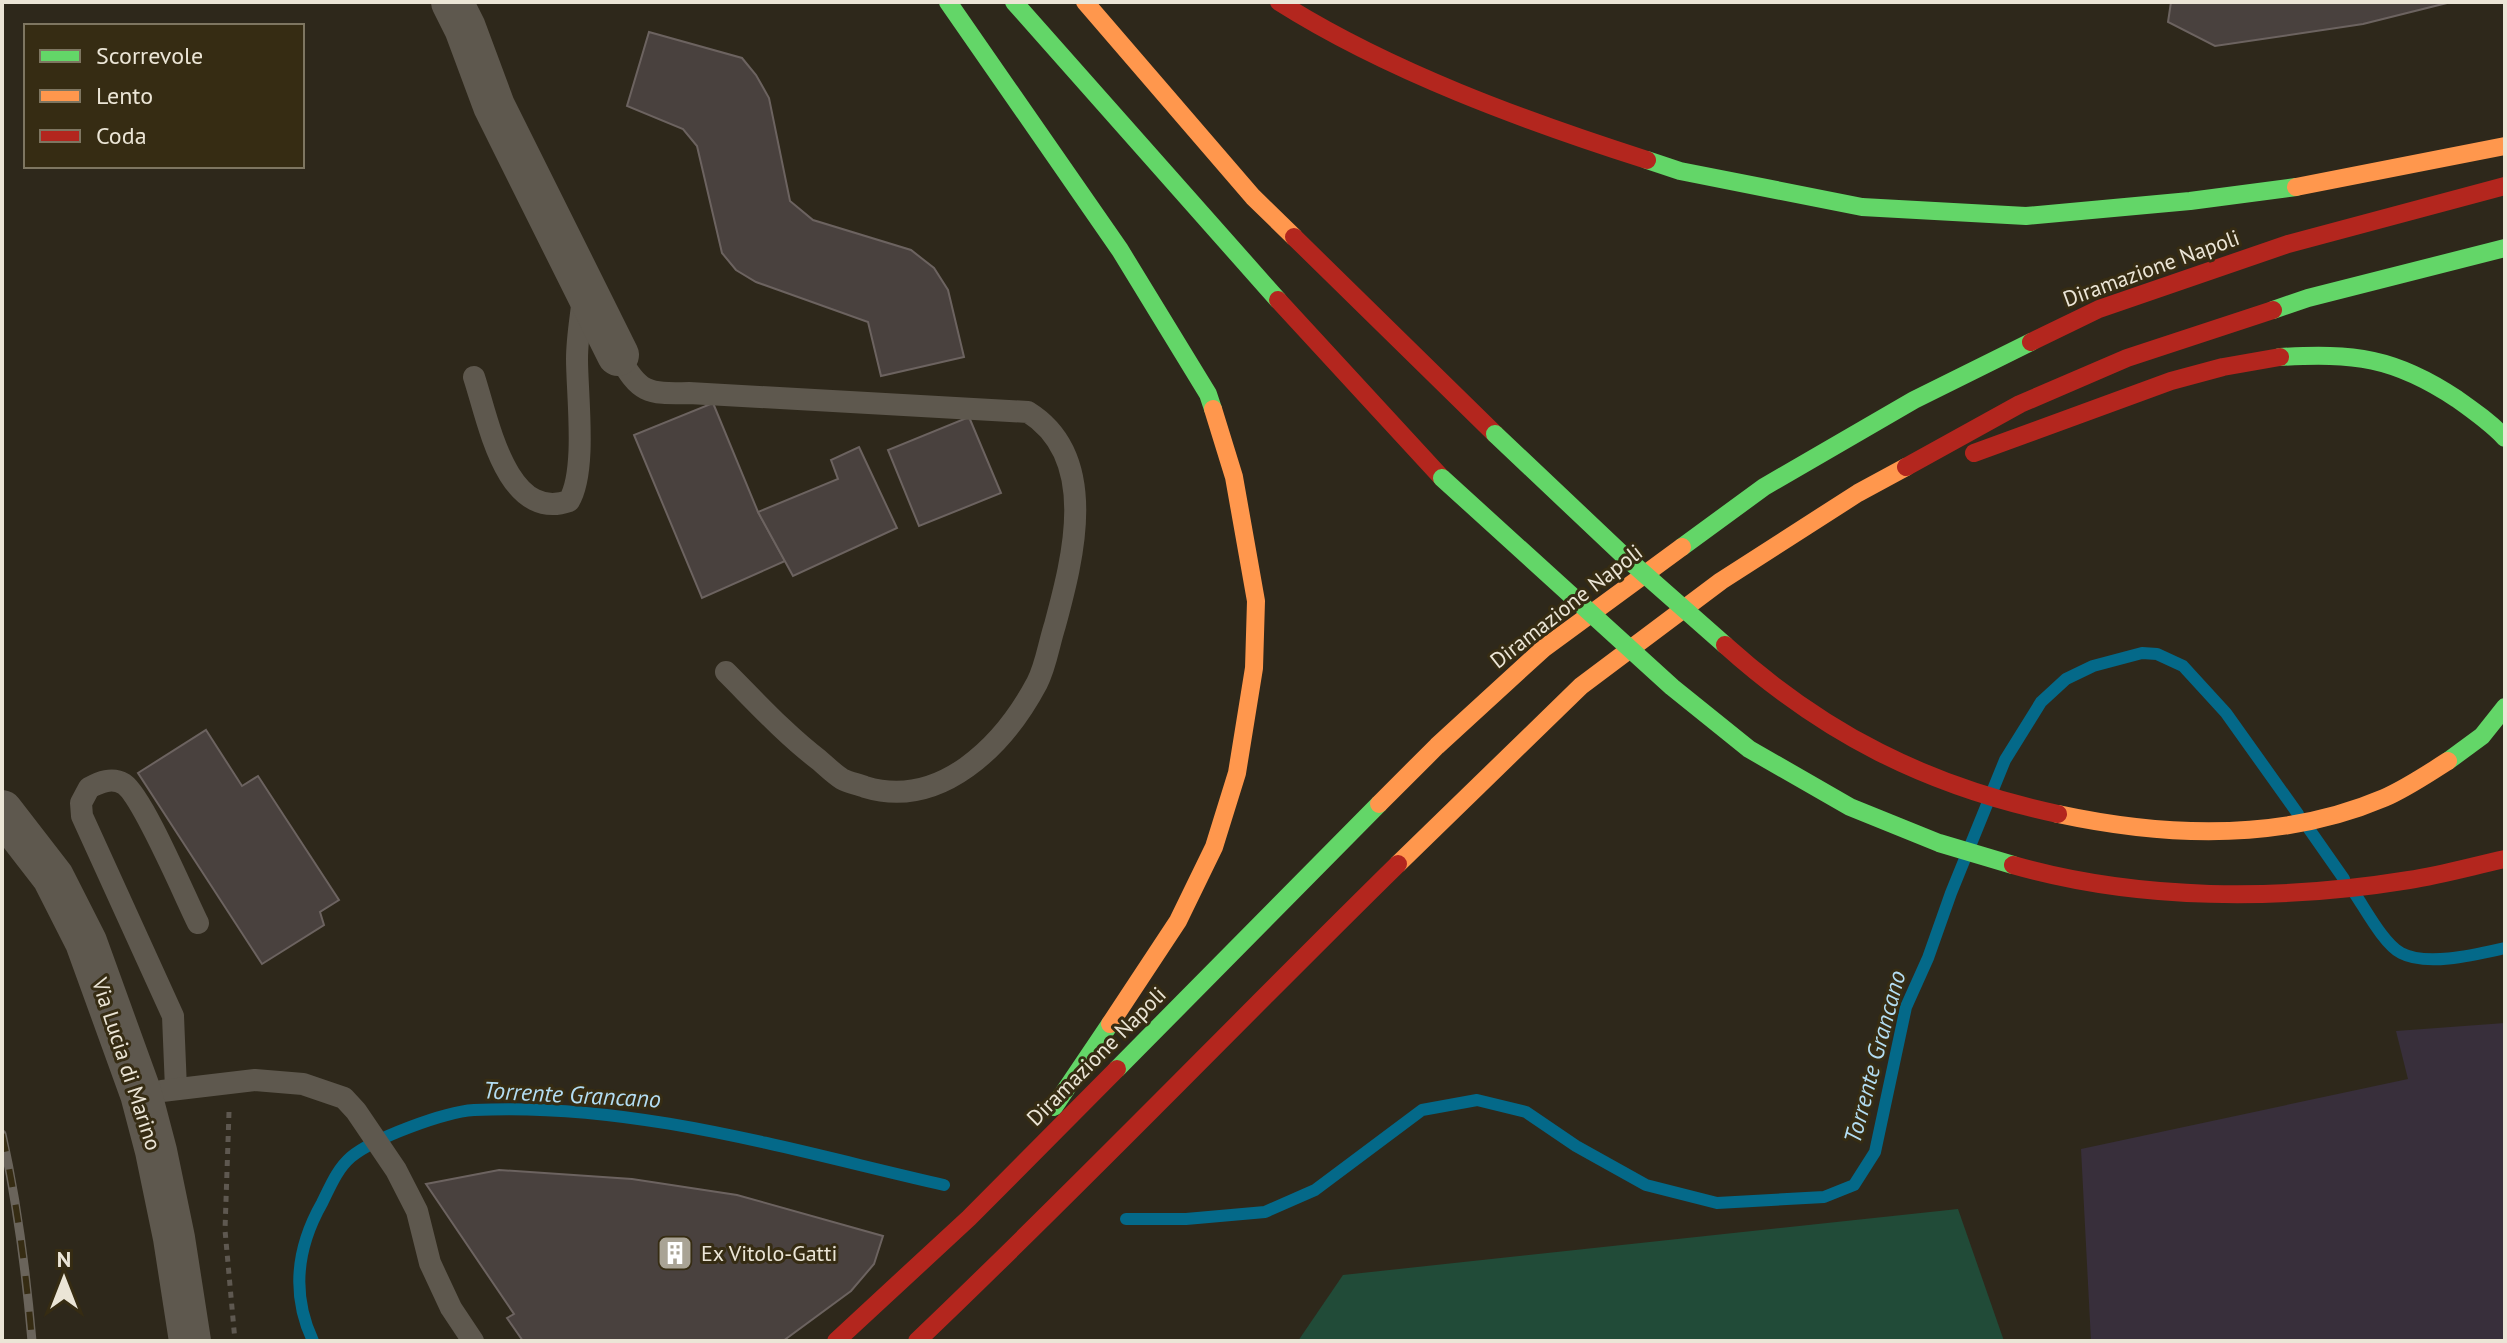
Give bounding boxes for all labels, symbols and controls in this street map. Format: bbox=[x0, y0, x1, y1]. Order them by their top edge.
legend bbox=[24, 24, 304, 168]
text: Scorrevole bbox=[96, 40, 203, 71]
text: Lento bbox=[96, 80, 153, 111]
text: Coda bbox=[96, 120, 147, 151]
street label: Diramazione Napoli bbox=[2059, 223, 2243, 313]
street label: Diramazione Napoli bbox=[1484, 538, 1648, 674]
water label: Torrente Grancano bbox=[1837, 967, 1913, 1147]
street label: Via Lucia di Marino bbox=[86, 973, 168, 1154]
street label: Diramazione Napoli bbox=[1020, 980, 1172, 1132]
water label: Torrente Grancano bbox=[482, 1074, 662, 1115]
building icon: Ex Vitolo-Gatti bbox=[656, 1234, 694, 1272]
north arrow bbox=[24, 1239, 104, 1319]
place label: Ex Vitolo-Gatti bbox=[701, 1239, 837, 1267]
text: N bbox=[57, 1245, 71, 1273]

